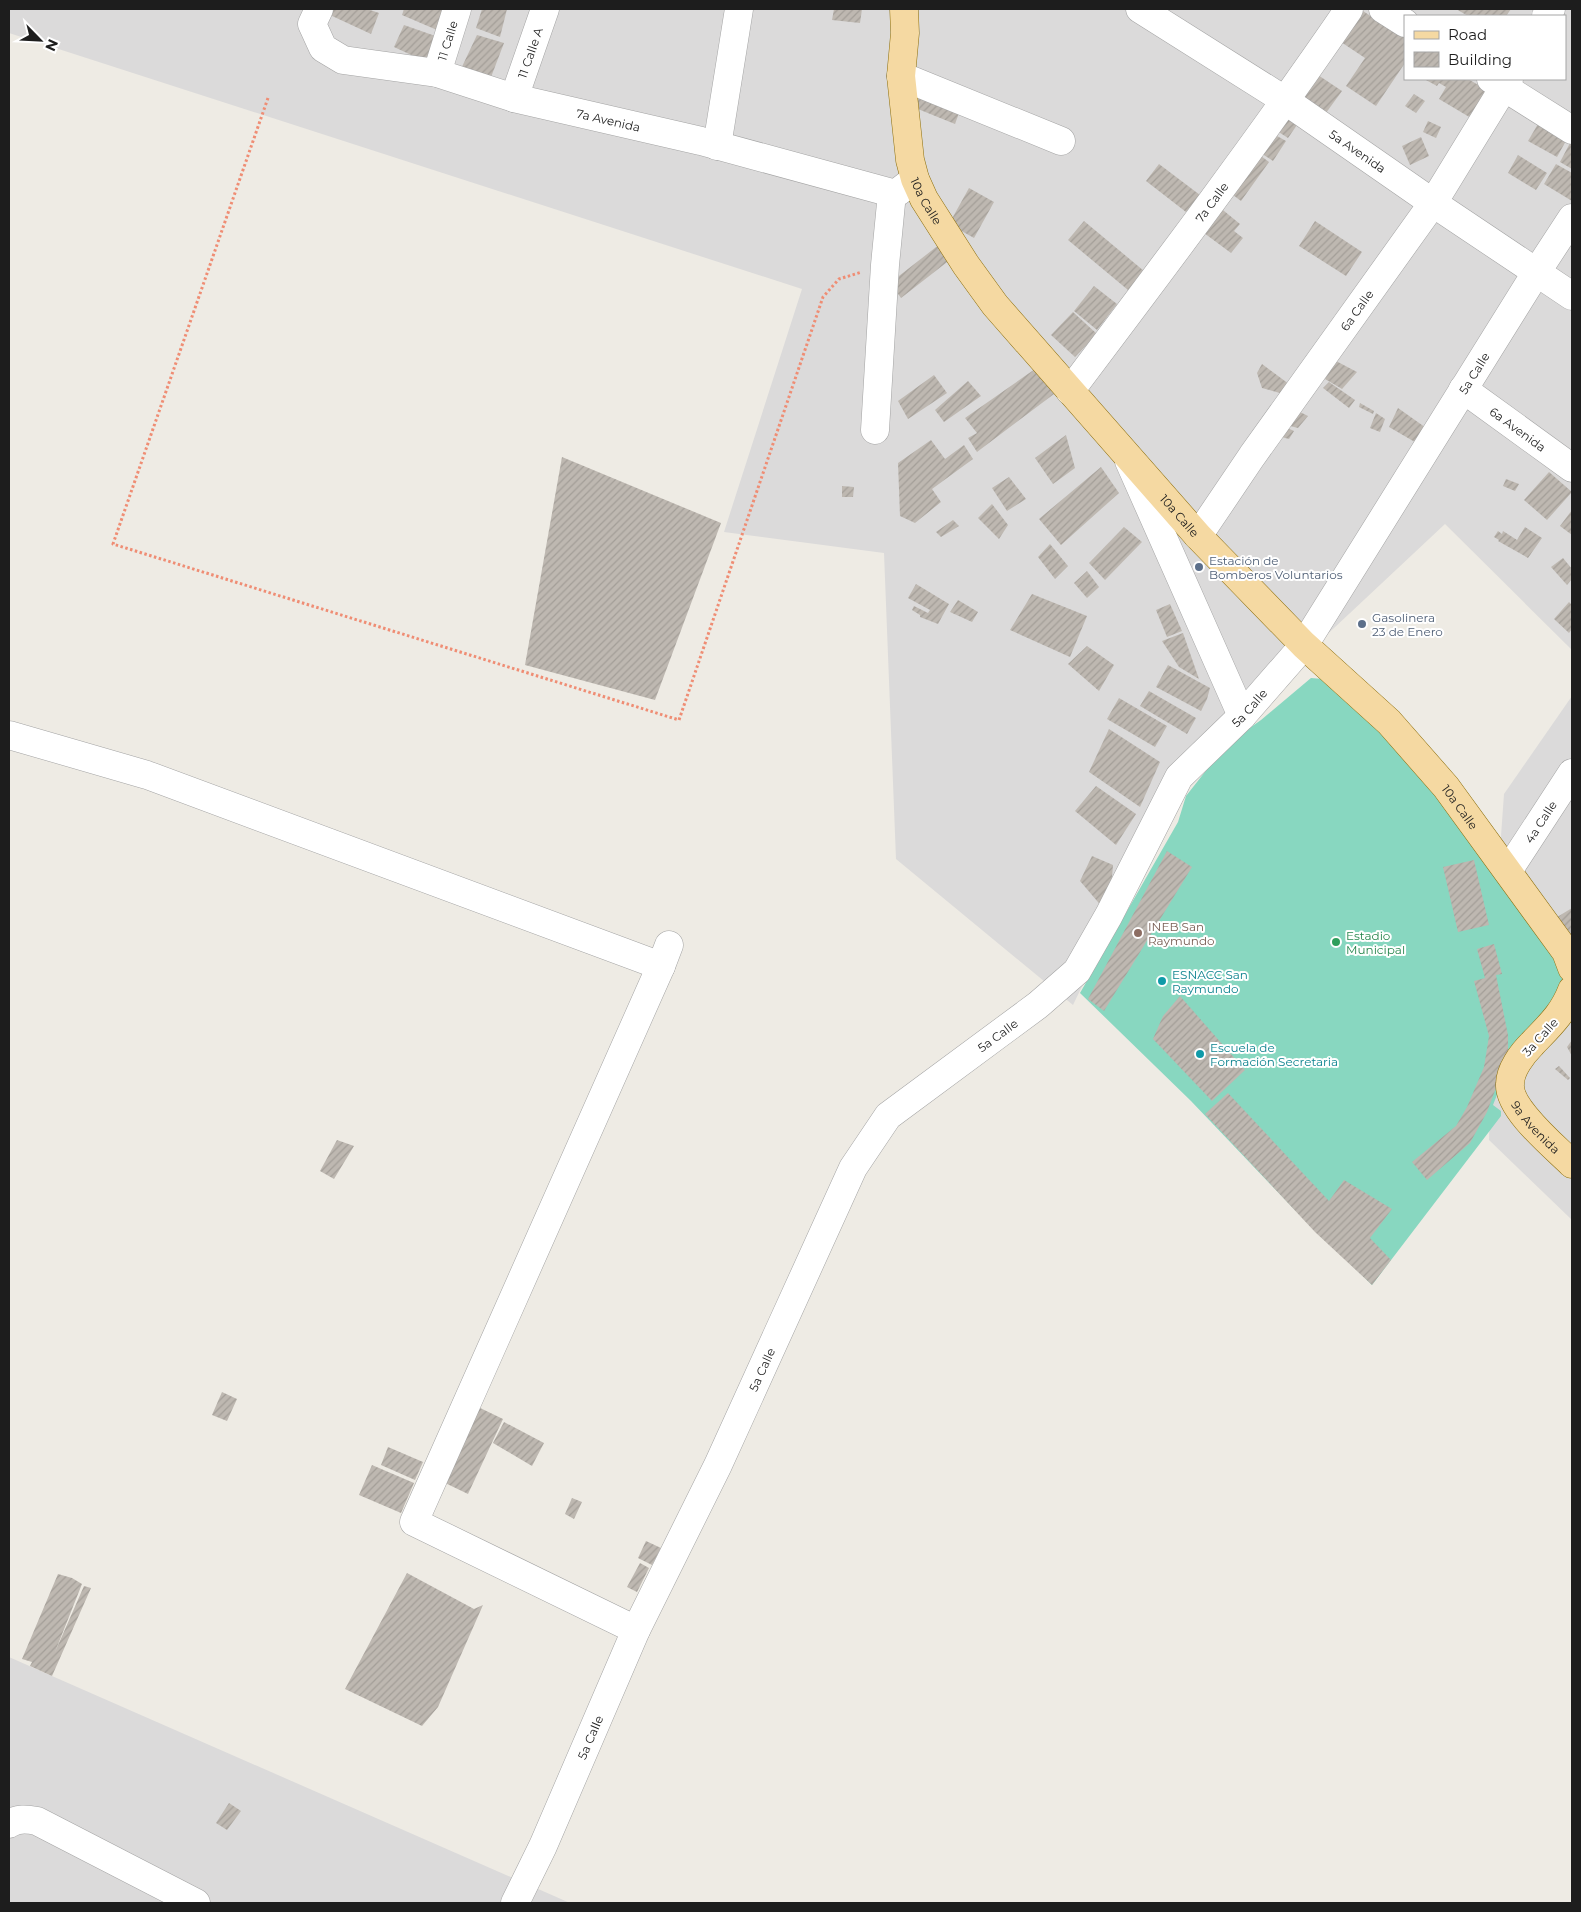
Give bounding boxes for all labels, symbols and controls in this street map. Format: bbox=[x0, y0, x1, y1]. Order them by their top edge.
north arrow bbox=[15, 15, 65, 65]
legend bbox=[1404, 15, 1566, 80]
street label: 11 Calle bbox=[434, 19, 460, 62]
street label: 11 Calle A bbox=[514, 25, 546, 80]
text: Road bbox=[1448, 25, 1487, 44]
text: N bbox=[41, 36, 62, 54]
text: Building bbox=[1448, 50, 1512, 69]
street label: 7a Avenida bbox=[575, 105, 642, 134]
street label: 5a Avenida bbox=[1327, 126, 1389, 176]
street label: 10a Calle bbox=[908, 175, 946, 227]
street label: 7a Calle bbox=[1192, 179, 1231, 225]
street label: 6a Calle bbox=[1337, 287, 1376, 333]
street label: 5a Calle bbox=[1455, 349, 1492, 397]
street label: 6a Avenida bbox=[1487, 403, 1549, 454]
street label: 10a Calle bbox=[1157, 491, 1203, 540]
place label: Estación de Bomberos Voluntarios bbox=[1209, 553, 1343, 582]
marker: Estación de Bomberos Voluntarios bbox=[1193, 561, 1205, 573]
place label: Gasolinera 23 de Enero bbox=[1372, 610, 1443, 639]
marker: Gasolinera 23 de Enero bbox=[1356, 618, 1368, 630]
street label: 5a Calle bbox=[1228, 685, 1270, 730]
street label: 10a Calle bbox=[1439, 781, 1482, 832]
street label: 4a Calle bbox=[1521, 798, 1560, 846]
place label: INEB San Raymundo bbox=[1148, 919, 1215, 948]
marker: INEB San Raymundo bbox=[1132, 927, 1144, 939]
place label: Estadio Municipal bbox=[1346, 928, 1405, 957]
marker: Estadio Municipal bbox=[1330, 936, 1342, 948]
place label: ESNACC San Raymundo bbox=[1172, 967, 1248, 996]
marker: ESNACC San Raymundo bbox=[1156, 975, 1168, 987]
street label: 5a Calle bbox=[974, 1015, 1021, 1055]
street label: 3a Calle bbox=[1519, 1015, 1561, 1059]
place label: Escuela de Formación Secretaria bbox=[1210, 1040, 1338, 1069]
marker: Escuela de Formación Secretaria bbox=[1194, 1048, 1206, 1060]
street label: 9a Avenida bbox=[1508, 1098, 1563, 1157]
street label: 5a Calle bbox=[745, 1345, 778, 1394]
street label: 5a Calle bbox=[574, 1713, 606, 1761]

